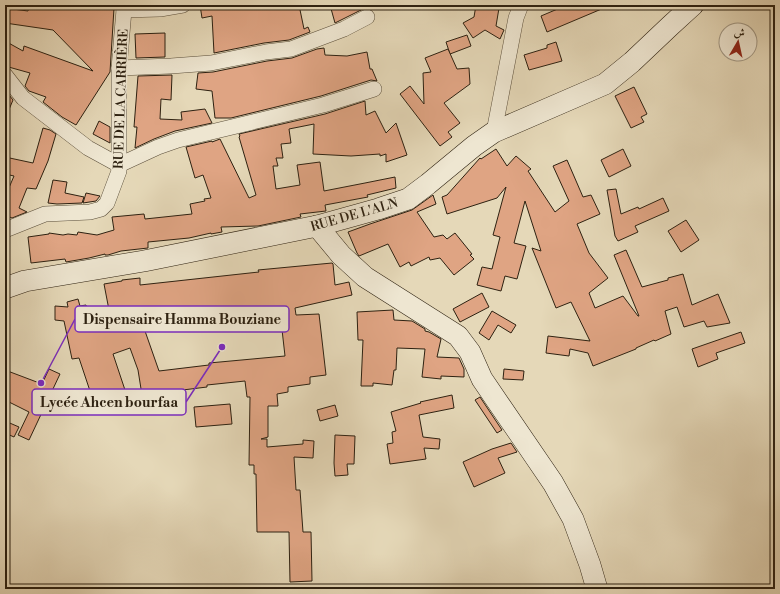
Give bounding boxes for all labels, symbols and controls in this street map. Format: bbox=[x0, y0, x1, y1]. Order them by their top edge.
north arrow bbox=[718, 22, 758, 62]
text: ش bbox=[733, 25, 746, 41]
street label: RUE DE LA CARRIÈRE bbox=[110, 29, 131, 169]
street label: RUE DE L'ALN bbox=[309, 195, 400, 235]
callout: Dispensaire Hamma Bouziane bbox=[75, 306, 289, 332]
text: Dispensaire Hamma Bouziane bbox=[83, 311, 281, 329]
callout: Lycée Ahcen bourfaa bbox=[32, 389, 186, 415]
text: Lycée Ahcen bourfaa bbox=[40, 394, 178, 412]

